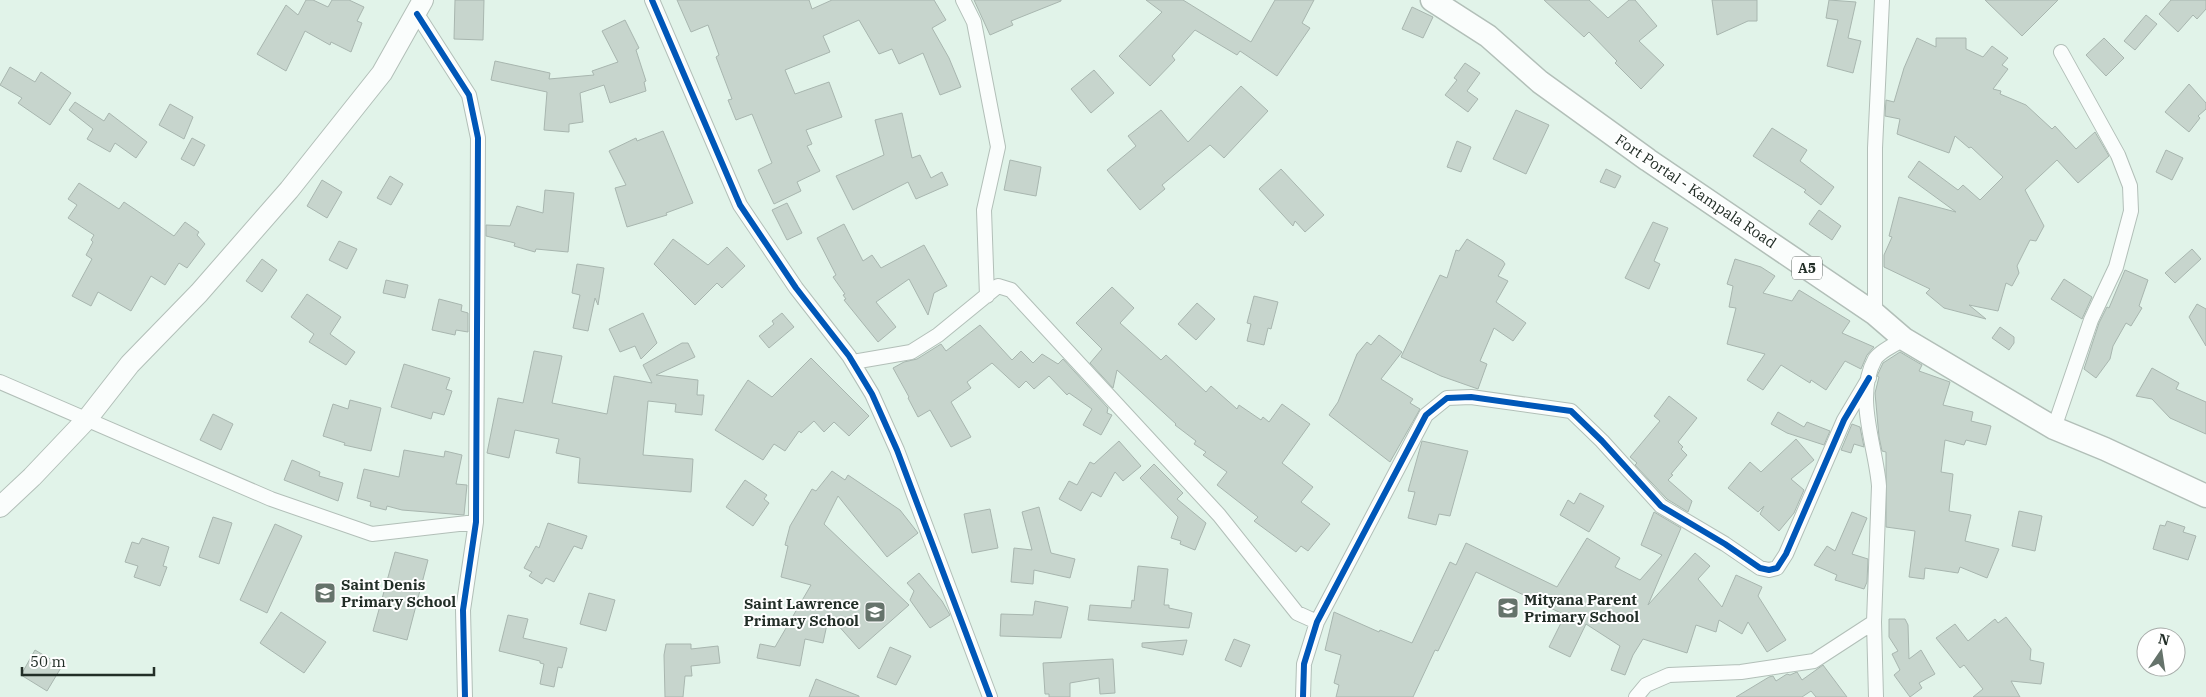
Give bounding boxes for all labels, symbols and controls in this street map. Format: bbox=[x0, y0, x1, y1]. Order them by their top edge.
street label: Fort Portal - Kampala Road bbox=[1612, 130, 1780, 252]
road number: A5 bbox=[1792, 256, 1822, 280]
place label: Saint Denis Primary School bbox=[341, 575, 456, 611]
school or university icon: Saint Denis Primary School bbox=[313, 581, 337, 605]
place label: Mityana Parent Primary School bbox=[1524, 590, 1639, 626]
place label: Saint Lawrence Primary School bbox=[744, 594, 859, 630]
school or university icon: Mityana Parent Primary School bbox=[1496, 596, 1520, 620]
school or university icon: Saint Lawrence Primary School bbox=[863, 600, 887, 624]
north arrow bbox=[2136, 627, 2186, 677]
text: N bbox=[2157, 629, 2171, 649]
scale bar bbox=[22, 644, 155, 676]
text: 50 m bbox=[30, 652, 66, 671]

